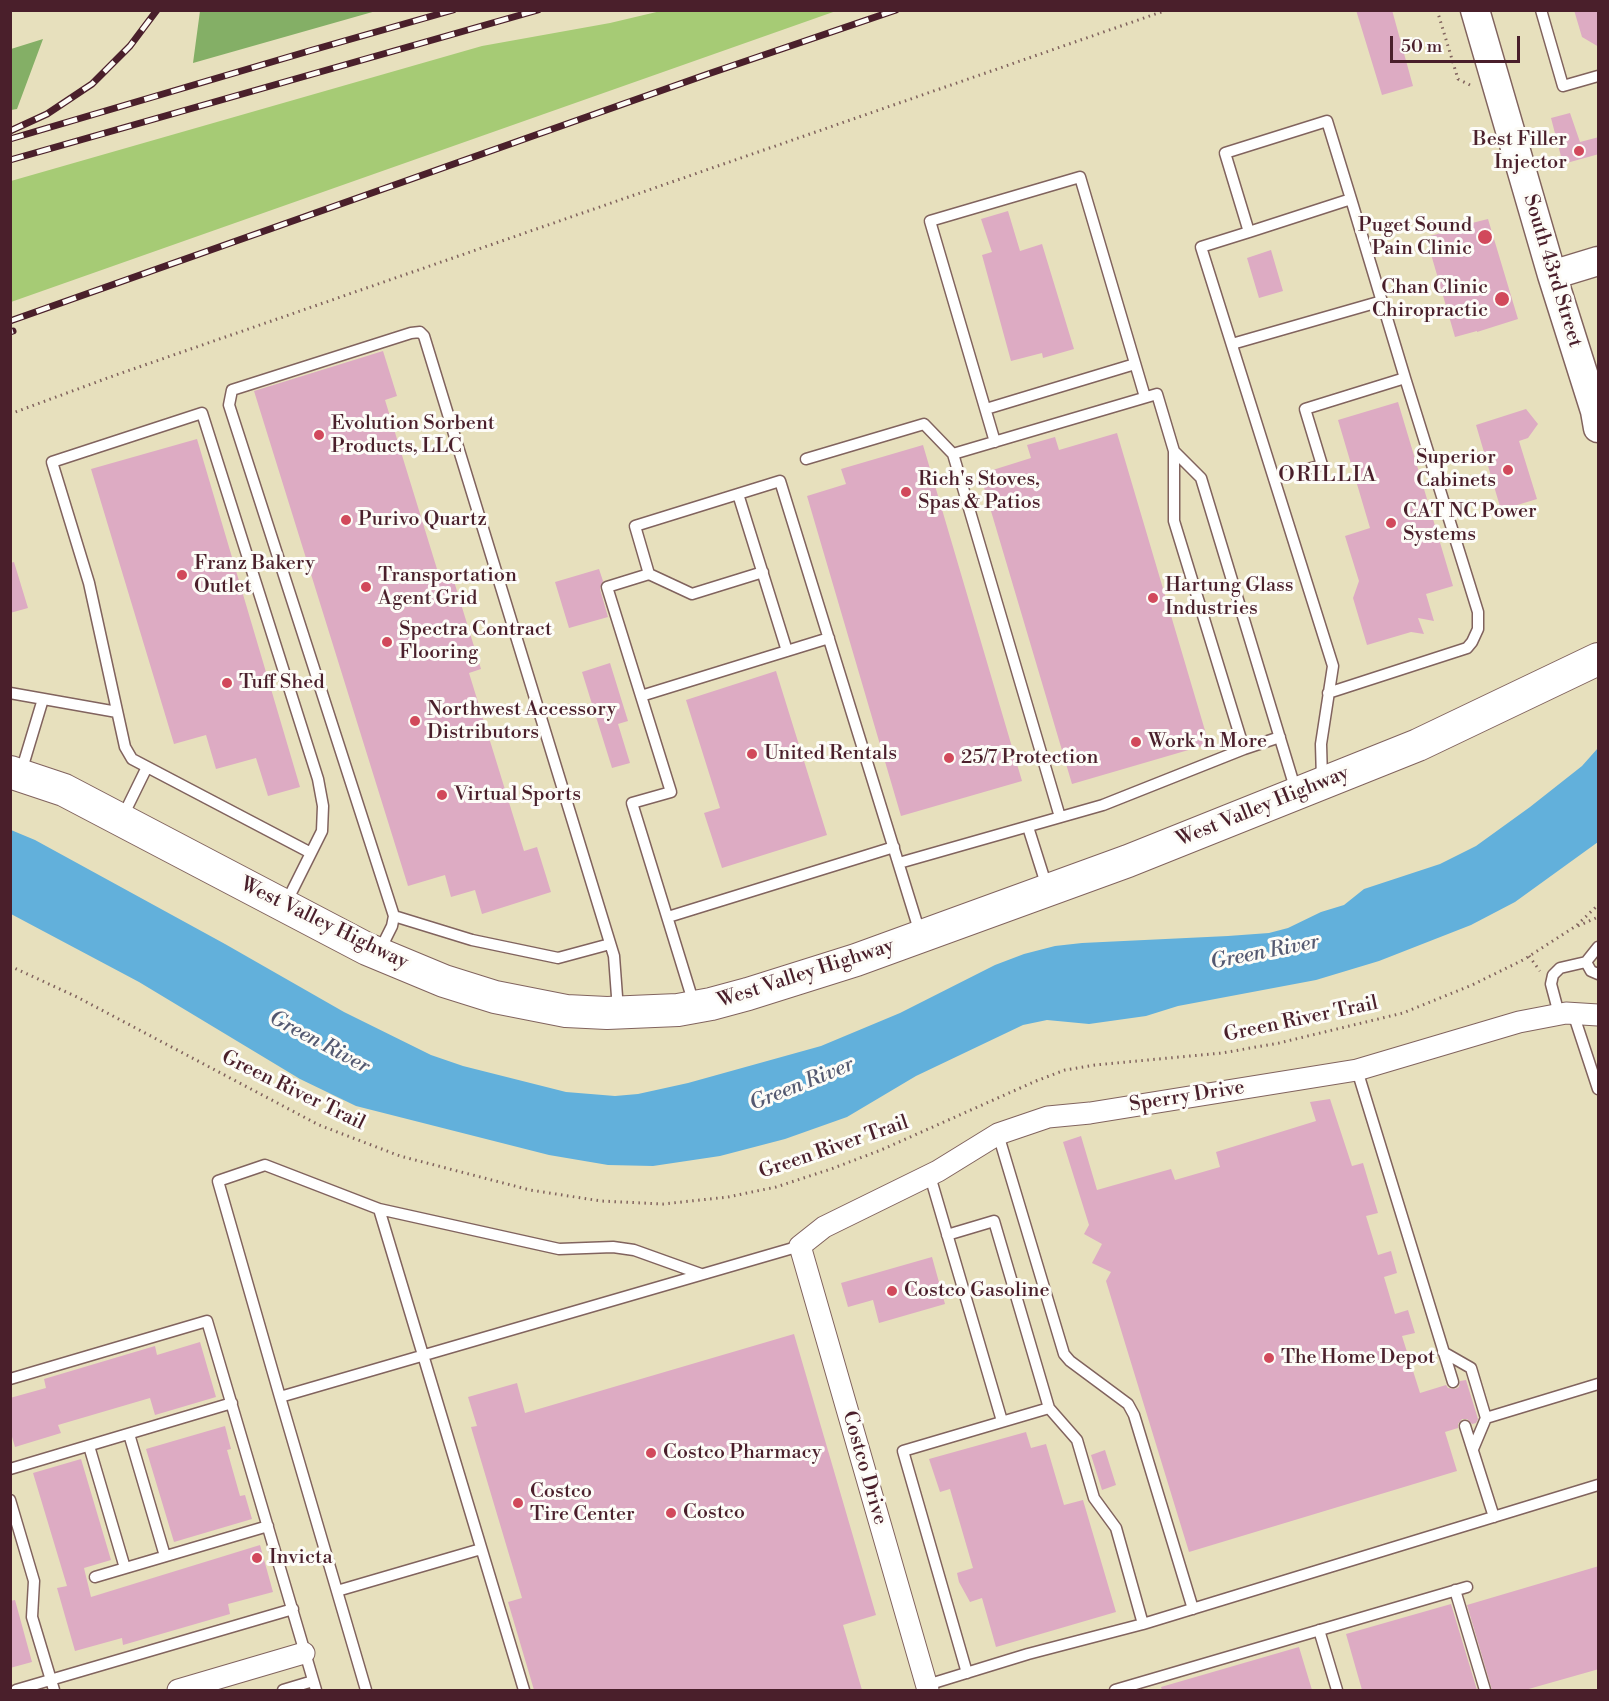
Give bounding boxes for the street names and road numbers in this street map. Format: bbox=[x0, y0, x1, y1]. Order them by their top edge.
street label: South 43rd Street bbox=[1517, 192, 1587, 350]
street label: West Valley Highway bbox=[1173, 761, 1353, 853]
street label: West Valley Highway bbox=[236, 873, 412, 975]
street label: West Valley Highway bbox=[715, 934, 897, 1014]
street label: Green River Trail bbox=[1222, 992, 1380, 1048]
street label: Green River Trail bbox=[217, 1046, 369, 1136]
street label: Sperry Drive bbox=[1128, 1076, 1246, 1118]
street label: Green River Trail bbox=[756, 1111, 912, 1185]
street label: Costco Drive bbox=[836, 1408, 892, 1528]

